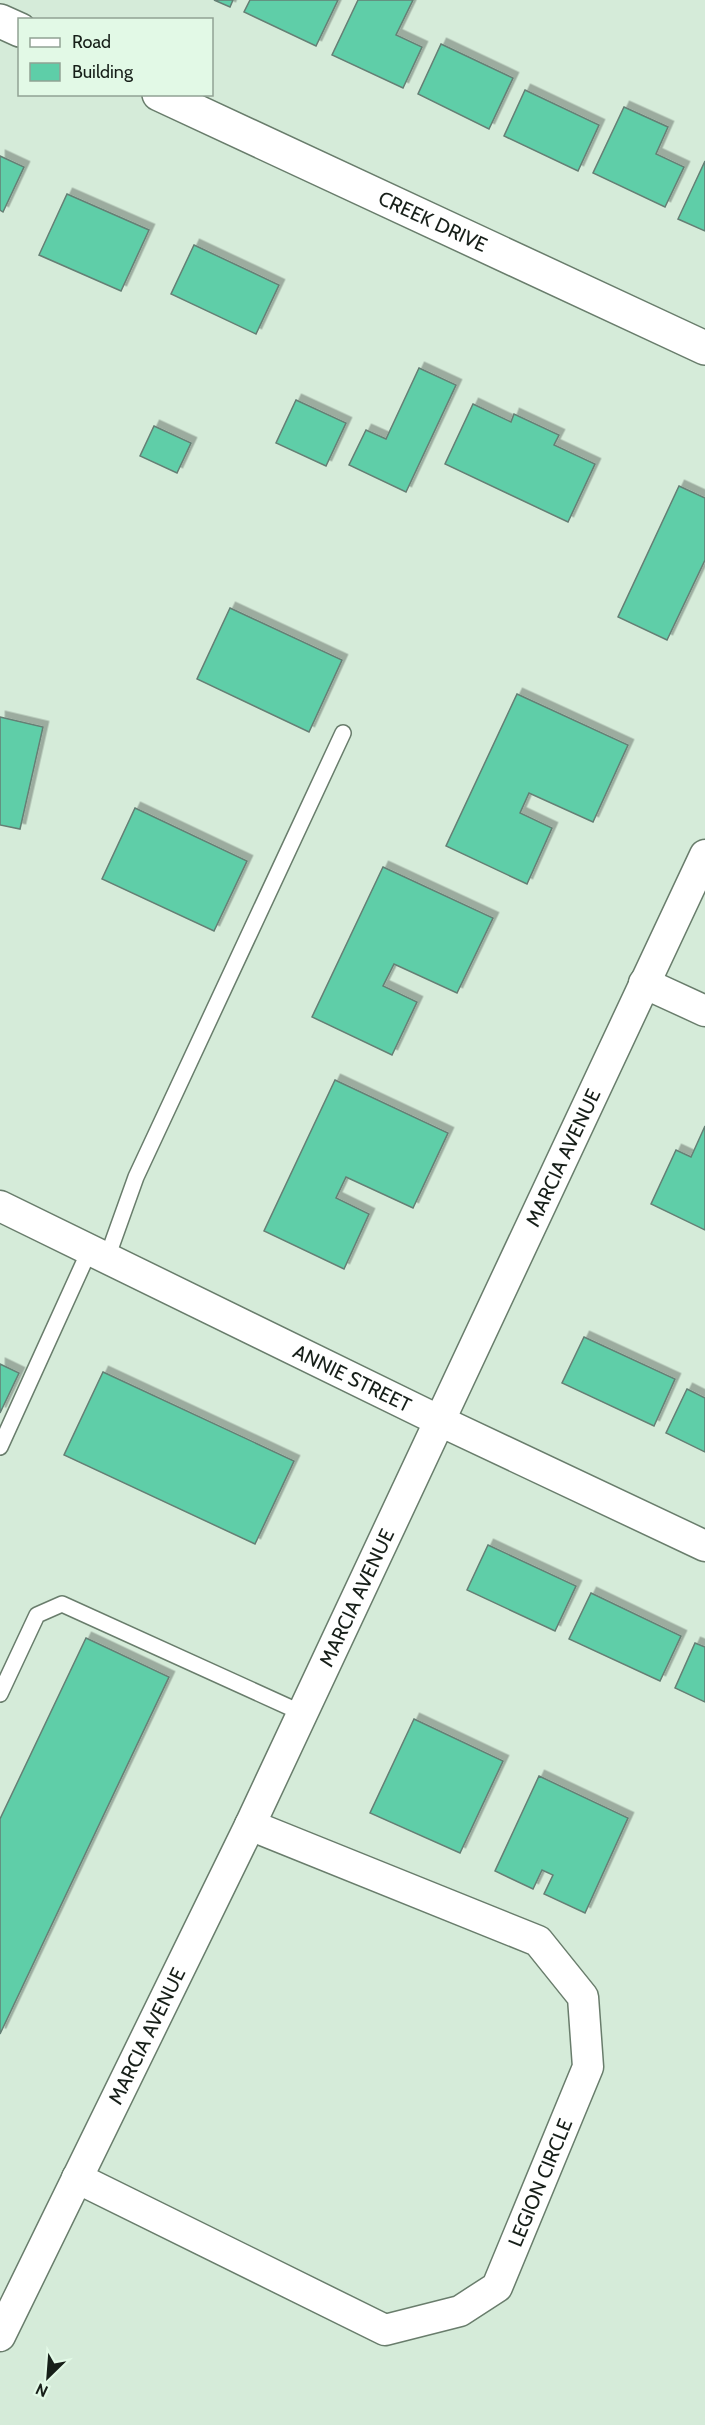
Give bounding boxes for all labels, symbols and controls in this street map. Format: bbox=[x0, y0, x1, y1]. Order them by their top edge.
legend bbox=[18, 18, 213, 96]
text: Road bbox=[72, 31, 111, 53]
text: Building bbox=[72, 61, 134, 83]
street label: CREEK DRIVE bbox=[375, 186, 491, 257]
street label: MARCIA AVENUE bbox=[520, 1085, 606, 1230]
street label: ANNIE STREET bbox=[289, 1339, 415, 1417]
street label: MARCIA AVENUE bbox=[314, 1525, 399, 1670]
street label: MARCIA AVENUE bbox=[103, 1964, 190, 2108]
street label: LEGION CIRCLE bbox=[503, 2115, 577, 2250]
north arrow bbox=[18, 2347, 78, 2407]
text: N bbox=[33, 2379, 51, 2401]

